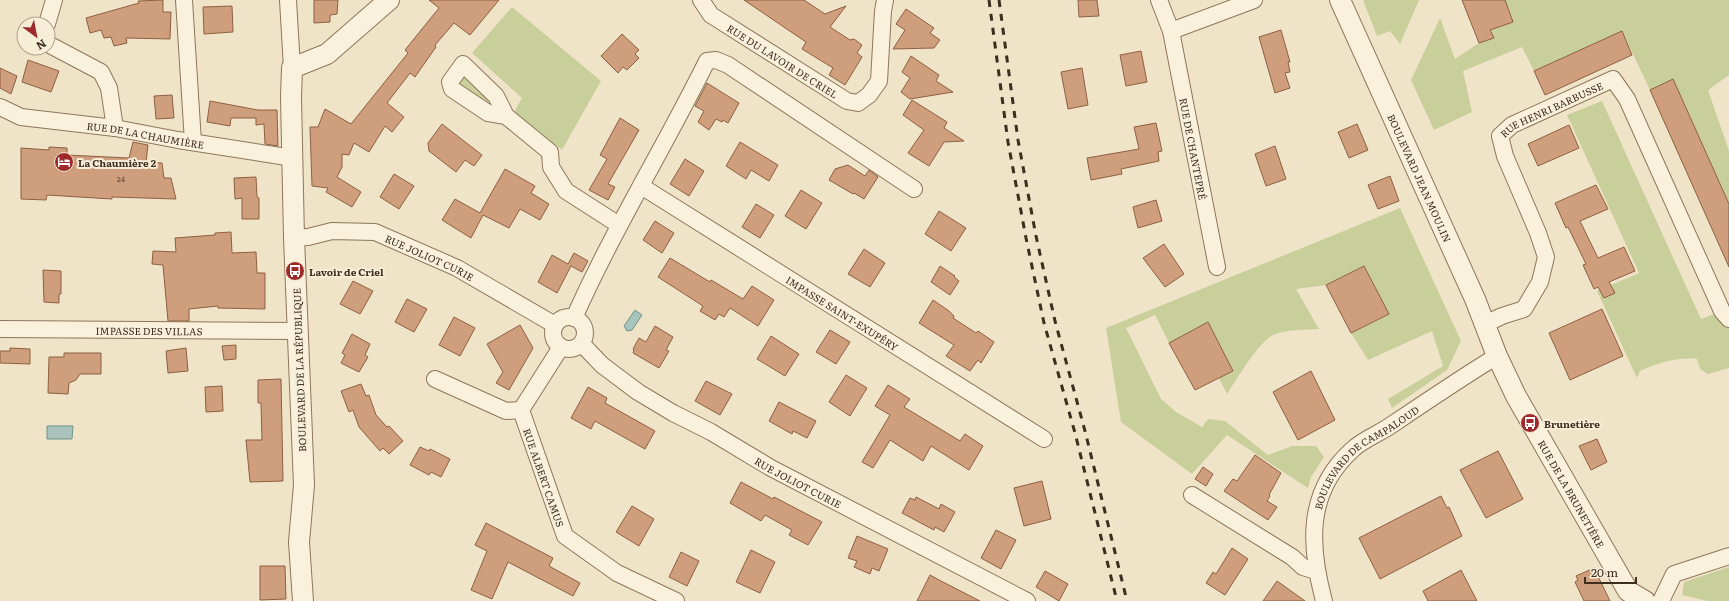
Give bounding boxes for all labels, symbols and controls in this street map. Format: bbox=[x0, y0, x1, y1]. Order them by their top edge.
north arrow bbox=[16, 16, 56, 56]
street label: RUE DU LAVOIR DE CRIEL bbox=[724, 20, 841, 101]
text: N bbox=[34, 36, 50, 55]
street label: RUE HENRI BARBUSSE bbox=[1496, 77, 1605, 140]
street label: RUE DE CHANTEPRÉ bbox=[1177, 96, 1211, 201]
street label: BOULEVARD JEAN MOULIN bbox=[1385, 111, 1456, 244]
street label: RUE DE LA CHAUMIÈRE bbox=[86, 117, 205, 152]
hotel icon: La Chaumière 2 bbox=[53, 151, 75, 173]
place label: La Chaumière 2 bbox=[78, 155, 157, 170]
house number: 24 bbox=[117, 173, 126, 184]
street label: RUE JOLIOT CURIE bbox=[383, 230, 477, 284]
bus stop icon: Lavoir de Criel bbox=[284, 260, 306, 282]
place label: Lavoir de Criel bbox=[309, 264, 384, 279]
street label: IMPASSE SAINT-EXUPÉRY bbox=[783, 271, 902, 354]
street label: BOULEVARD DE LA RÉPUBLIQUE bbox=[289, 288, 309, 452]
street label: IMPASSE DES VILLAS bbox=[96, 322, 202, 338]
street label: BOULEVARD DE CAMPALOUD bbox=[1310, 401, 1422, 511]
bus stop icon: Brunetière bbox=[1519, 412, 1541, 434]
place label: Brunetière bbox=[1544, 416, 1600, 431]
street label: RUE ALBERT CAMUS bbox=[520, 426, 569, 529]
street label: RUE DE LA BRUNETIÈRE bbox=[1535, 437, 1609, 550]
street label: RUE JOLIOT CURIE bbox=[752, 453, 844, 511]
scale bar bbox=[1585, 559, 1636, 585]
text: 20 m bbox=[1591, 563, 1618, 581]

